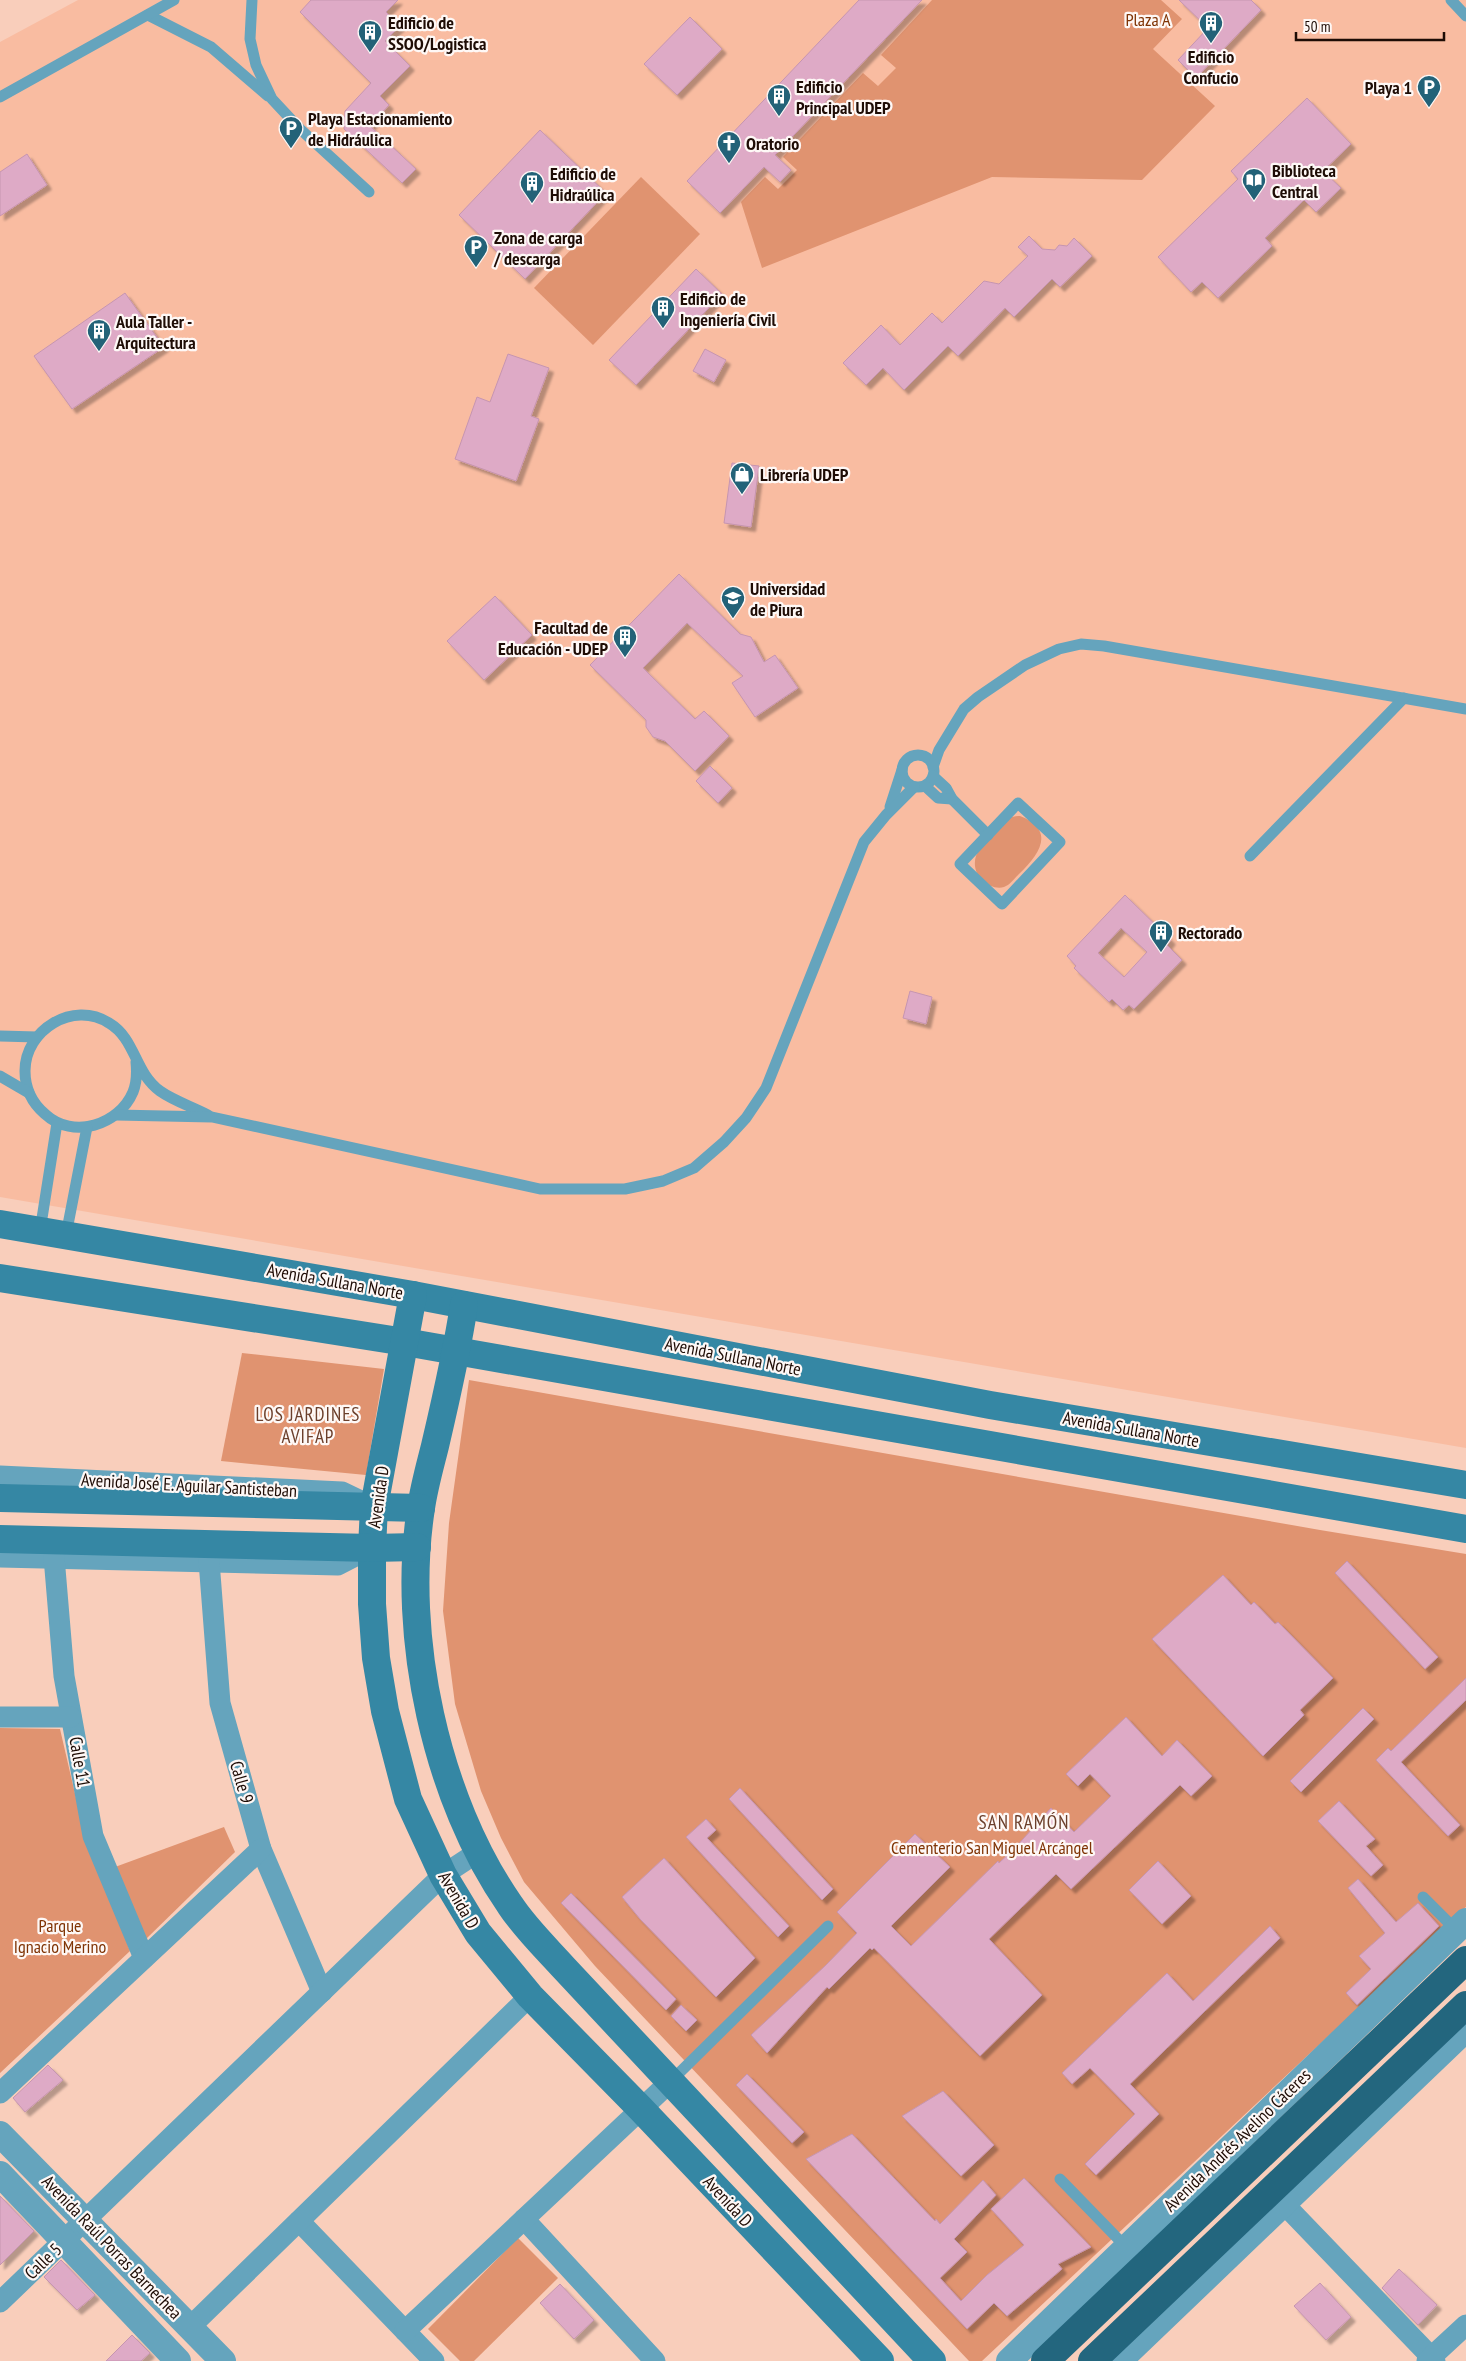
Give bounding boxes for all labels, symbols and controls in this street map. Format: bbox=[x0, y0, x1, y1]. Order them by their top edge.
park label: Plaza A bbox=[1125, 8, 1171, 31]
building icon: Edificio Confucio bbox=[1198, 10, 1224, 44]
scale bar bbox=[1296, 10, 1444, 42]
place label: Edificio de SSOO/Logistica bbox=[388, 11, 487, 55]
text: 50 m bbox=[1304, 17, 1330, 36]
building icon: Edificio de SSOO/Logistica bbox=[357, 19, 383, 53]
place label: Edificio Confucio bbox=[1184, 45, 1239, 89]
parking icon: Playa 1 bbox=[1416, 74, 1442, 108]
place label: Edificio Principal UDEP bbox=[796, 75, 891, 119]
place label: Playa 1 bbox=[1365, 76, 1412, 99]
building icon: Edificio Principal UDEP bbox=[766, 83, 792, 117]
place label: Playa Estacionamiento de Hidráulica bbox=[308, 107, 452, 151]
parking icon: Playa Estacionamiento de Hidráulica bbox=[278, 115, 304, 149]
church icon: Oratorio bbox=[716, 130, 742, 164]
place label: Oratorio bbox=[746, 132, 799, 155]
place label: Biblioteca Central bbox=[1272, 159, 1336, 203]
place label: Edificio de Hidraúlica bbox=[550, 162, 616, 206]
library icon: Biblioteca Central bbox=[1241, 167, 1267, 201]
building icon: Edificio de Hidraúlica bbox=[519, 170, 545, 204]
place label: Zona de carga / descarga bbox=[493, 226, 583, 270]
parking icon: Zona de carga / descarga bbox=[463, 234, 489, 268]
place label: Edificio de Ingeniería Civil bbox=[680, 287, 777, 331]
building icon: Edificio de Ingeniería Civil bbox=[650, 295, 676, 329]
place label: Aula Taller - Arquitectura bbox=[115, 310, 196, 354]
building icon: Aula Taller - Arquitectura bbox=[86, 318, 112, 352]
shop icon: Librería UDEP bbox=[729, 461, 755, 495]
place label: Librería UDEP bbox=[760, 463, 849, 486]
place label: Universidad de Piura bbox=[750, 577, 825, 621]
school or university icon: Universidad de Piura bbox=[720, 585, 746, 619]
place label: Facultad de Educación - UDEP bbox=[498, 616, 608, 660]
building icon: Facultad de Educación - UDEP bbox=[612, 624, 638, 658]
building icon: Rectorado bbox=[1148, 919, 1174, 953]
place label: Rectorado bbox=[1178, 921, 1242, 944]
street label: Avenida Sullana Norte bbox=[265, 1258, 405, 1304]
street label: Avenida Sullana Norte bbox=[663, 1332, 803, 1380]
district label: LOS JARDINES AVIFAP bbox=[256, 1402, 361, 1448]
street label: Avenida Sullana Norte bbox=[1061, 1406, 1201, 1452]
street label: Avenida D bbox=[362, 1464, 394, 1530]
street label: Avenida José E. Aguilar Santisteban bbox=[80, 1468, 298, 1502]
street label: Calle 11 bbox=[64, 1735, 96, 1789]
street label: Calle 9 bbox=[225, 1758, 259, 1806]
district label: SAN RAMÓN bbox=[979, 1810, 1069, 1834]
park label: Cementerio San Miguel Arcángel bbox=[891, 1836, 1094, 1859]
street label: Avenida D bbox=[433, 1867, 485, 1933]
park label: Parque Ignacio Merino bbox=[14, 1914, 106, 1958]
street label: Avenida Andrés Avelino Cáceres bbox=[1159, 2064, 1315, 2216]
street label: Avenida Raúl Porras Barnechea bbox=[37, 2170, 187, 2324]
street label: Avenida D bbox=[698, 2170, 758, 2232]
street label: Calle 5 bbox=[20, 2238, 66, 2284]

